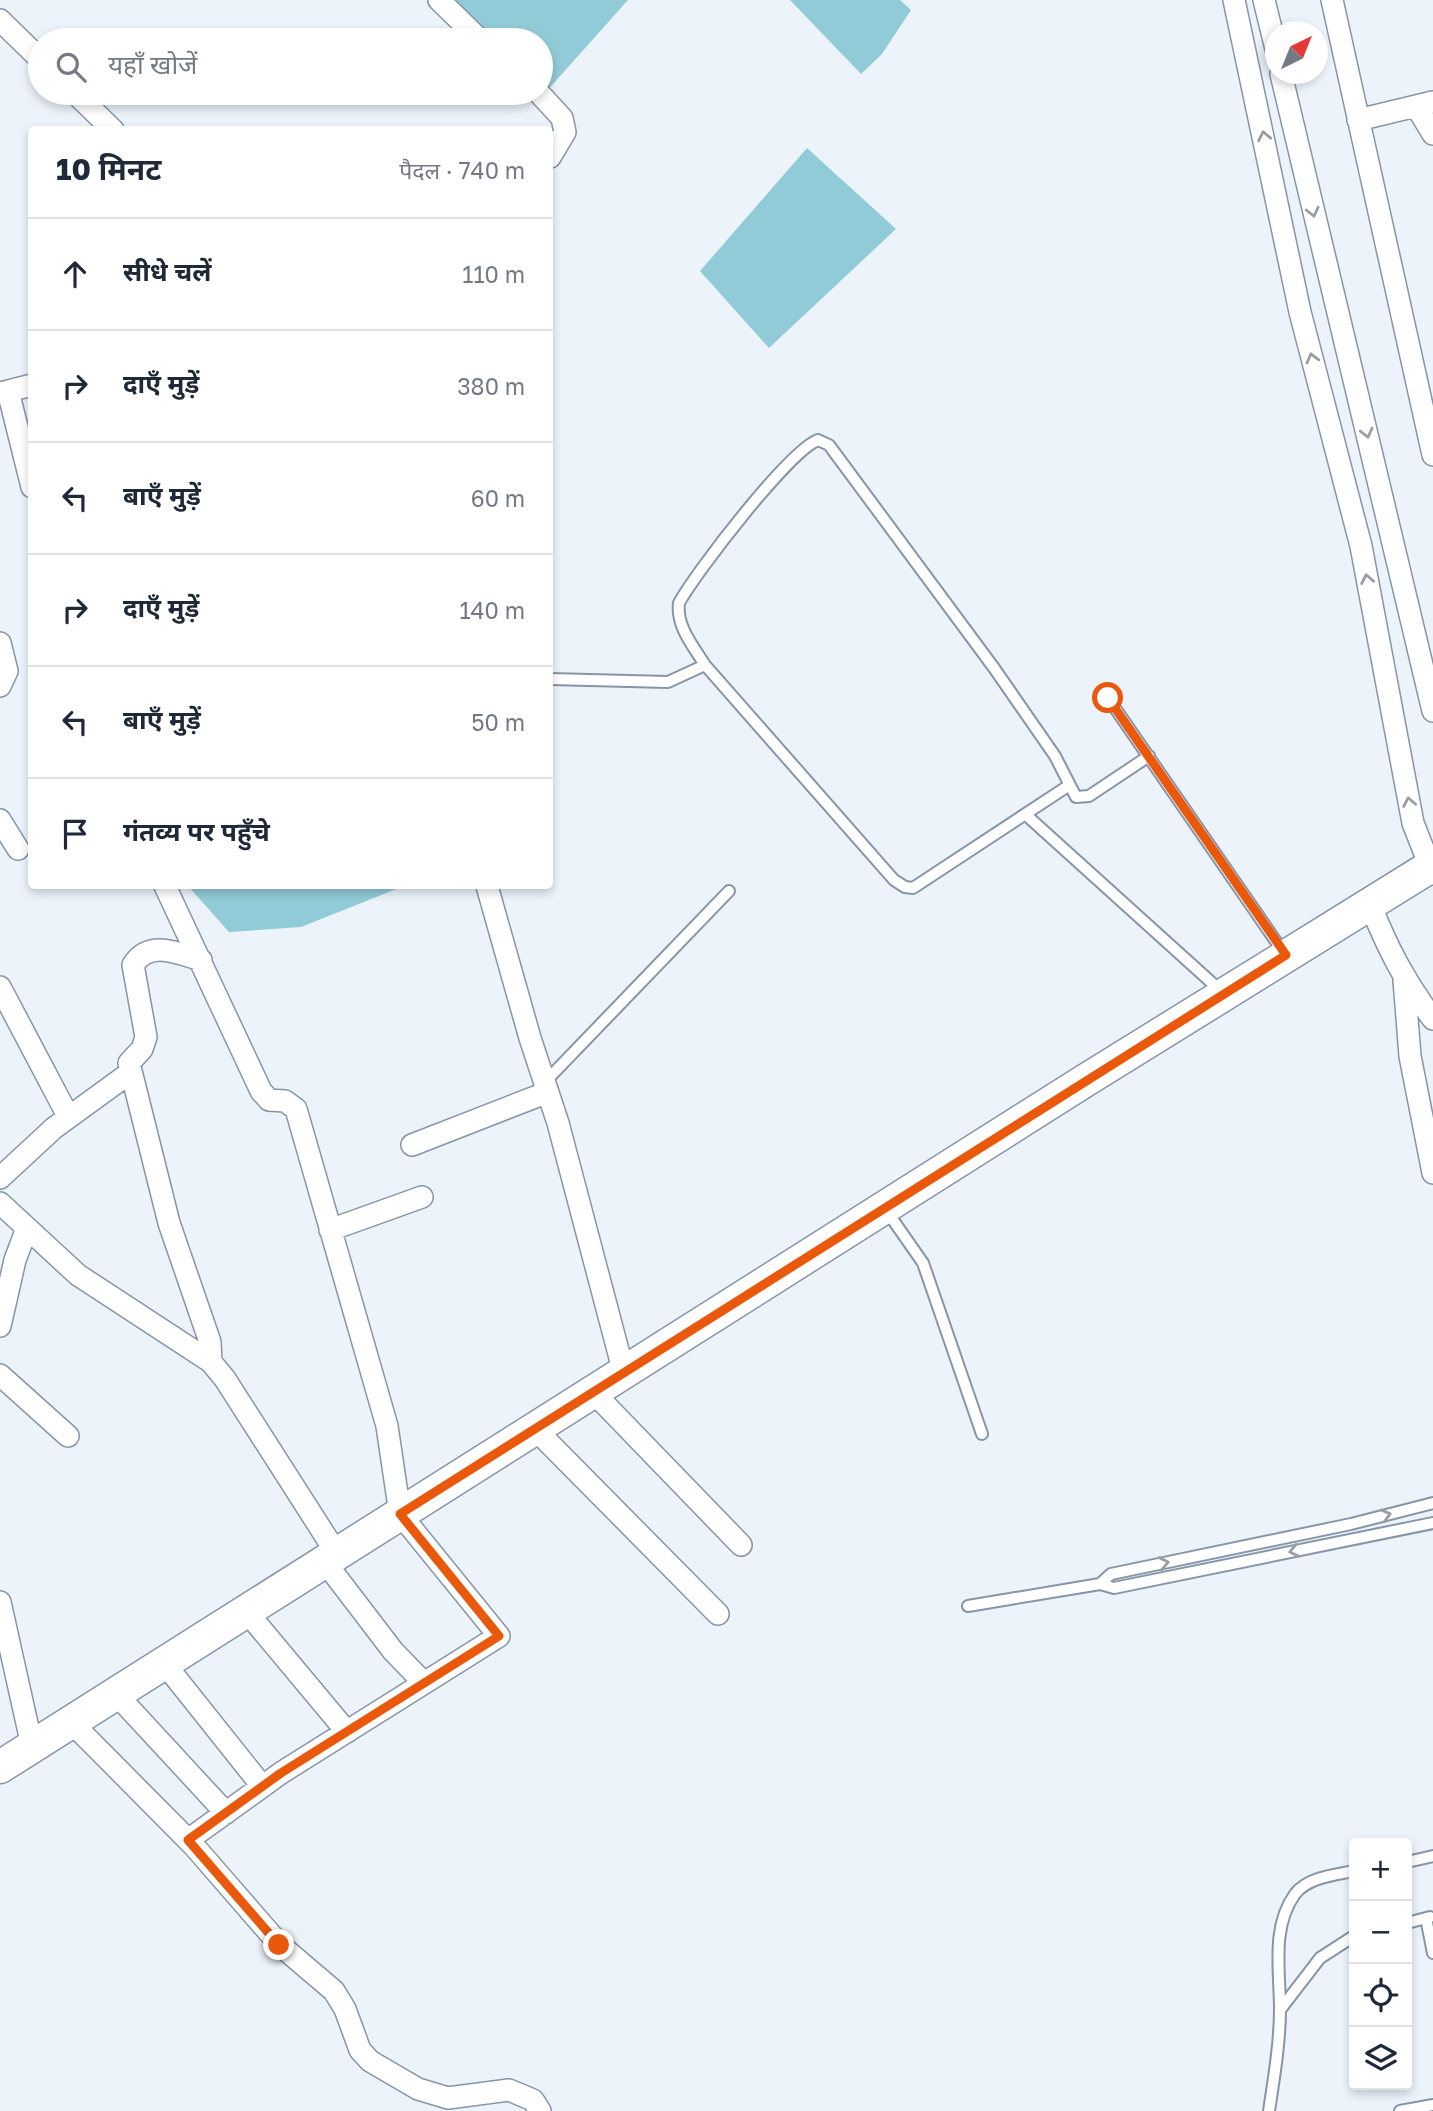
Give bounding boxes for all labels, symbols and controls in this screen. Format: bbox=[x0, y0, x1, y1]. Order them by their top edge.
north arrow bbox=[1265, 21, 1328, 84]
search box bbox=[28, 28, 553, 105]
icon: search bbox=[52, 48, 90, 86]
text: यहाँ खोजें bbox=[108, 49, 197, 80]
one-way arrow bbox=[1258, 130, 1273, 142]
text: 10 मिनट bbox=[56, 151, 161, 187]
text: पैदल · 740 m bbox=[399, 156, 525, 184]
one-way arrow bbox=[1304, 206, 1319, 218]
icon: ahead bbox=[56, 255, 94, 293]
text: सीधे चलें bbox=[123, 256, 211, 287]
text: 110 m bbox=[462, 260, 525, 288]
one-way arrow bbox=[1306, 352, 1320, 364]
icon: right bbox=[56, 367, 94, 405]
text: दाएँ मुड़ें bbox=[123, 368, 199, 399]
text: 380 m bbox=[457, 372, 525, 400]
one-way arrow bbox=[1359, 427, 1373, 439]
icon: left bbox=[56, 479, 94, 517]
text: बाएँ मुड़ें bbox=[123, 480, 201, 511]
text: 60 m bbox=[471, 484, 525, 512]
one-way arrow bbox=[1360, 573, 1375, 585]
icon: right bbox=[56, 591, 94, 629]
text: दाएँ मुड़ें bbox=[123, 592, 199, 623]
text: 140 m bbox=[459, 596, 525, 624]
route start bbox=[1092, 682, 1123, 713]
icon: left bbox=[56, 703, 94, 741]
text: बाएँ मुड़ें bbox=[123, 704, 201, 735]
text: 50 m bbox=[471, 708, 525, 736]
one-way arrow bbox=[1402, 796, 1417, 808]
icon: arrive bbox=[56, 815, 94, 853]
text: गंतव्य पर पहुँचे bbox=[123, 816, 270, 847]
one-way arrow bbox=[1380, 1508, 1392, 1523]
one-way arrow bbox=[1288, 1543, 1300, 1558]
one-way arrow bbox=[1158, 1557, 1170, 1572]
map controls bbox=[1349, 1838, 1412, 2090]
button: + bbox=[1349, 1838, 1412, 1901]
button: − bbox=[1349, 1901, 1412, 1964]
route end bbox=[263, 1929, 294, 1960]
button: locate bbox=[1349, 1964, 1412, 2027]
button: layers bbox=[1349, 2027, 1412, 2090]

